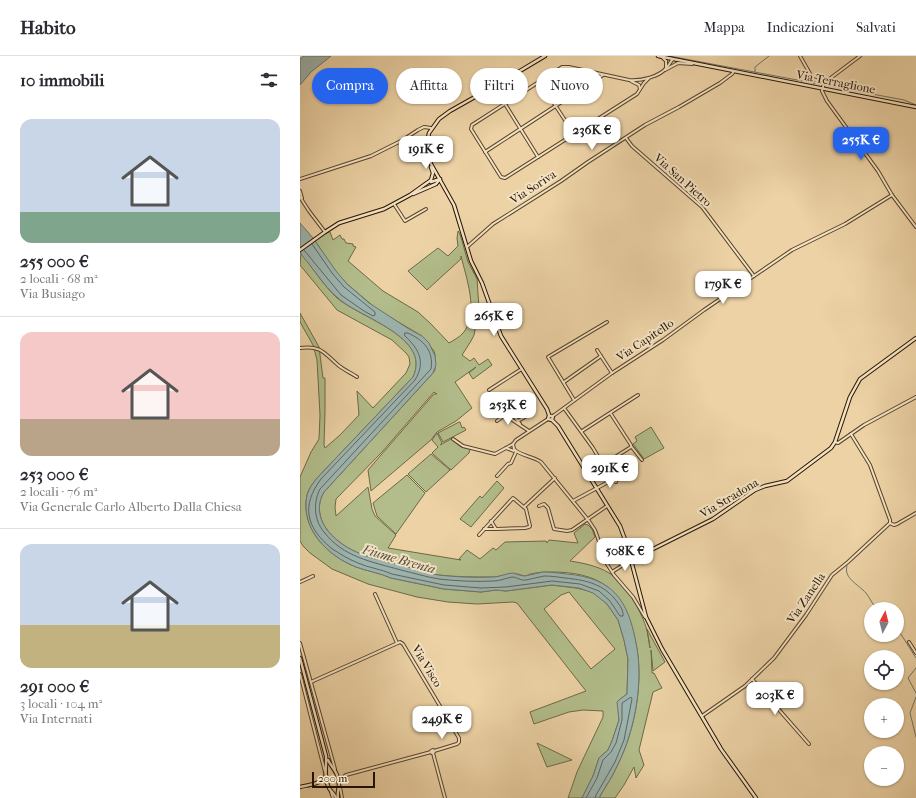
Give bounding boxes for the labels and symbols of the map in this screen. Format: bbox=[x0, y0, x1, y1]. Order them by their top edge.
street label: Via Terraglione bbox=[794, 67, 877, 97]
pin: 236K € bbox=[559, 117, 625, 151]
pin: 255K € bbox=[828, 127, 894, 161]
pin: 191K € bbox=[393, 136, 459, 170]
street label: Via San Pietro bbox=[651, 150, 715, 210]
street label: Via Soriva bbox=[507, 167, 559, 207]
pin: 179K € bbox=[690, 271, 756, 305]
pin: 265K € bbox=[461, 303, 527, 337]
street label: Via Capitello bbox=[613, 316, 676, 365]
pin: 253K € bbox=[475, 392, 541, 426]
pin: 291K € bbox=[577, 455, 643, 489]
street label: Via Stradona bbox=[696, 475, 761, 521]
pin: 508K € bbox=[592, 538, 658, 572]
water label: Fiume Brenta bbox=[360, 541, 437, 577]
street label: Via Zanella bbox=[783, 570, 828, 627]
north arrow bbox=[864, 602, 904, 642]
street label: Via Visco bbox=[408, 642, 445, 690]
pin: 203K € bbox=[742, 682, 808, 716]
pin: 249K € bbox=[409, 706, 475, 740]
scale bar bbox=[312, 770, 375, 789]

